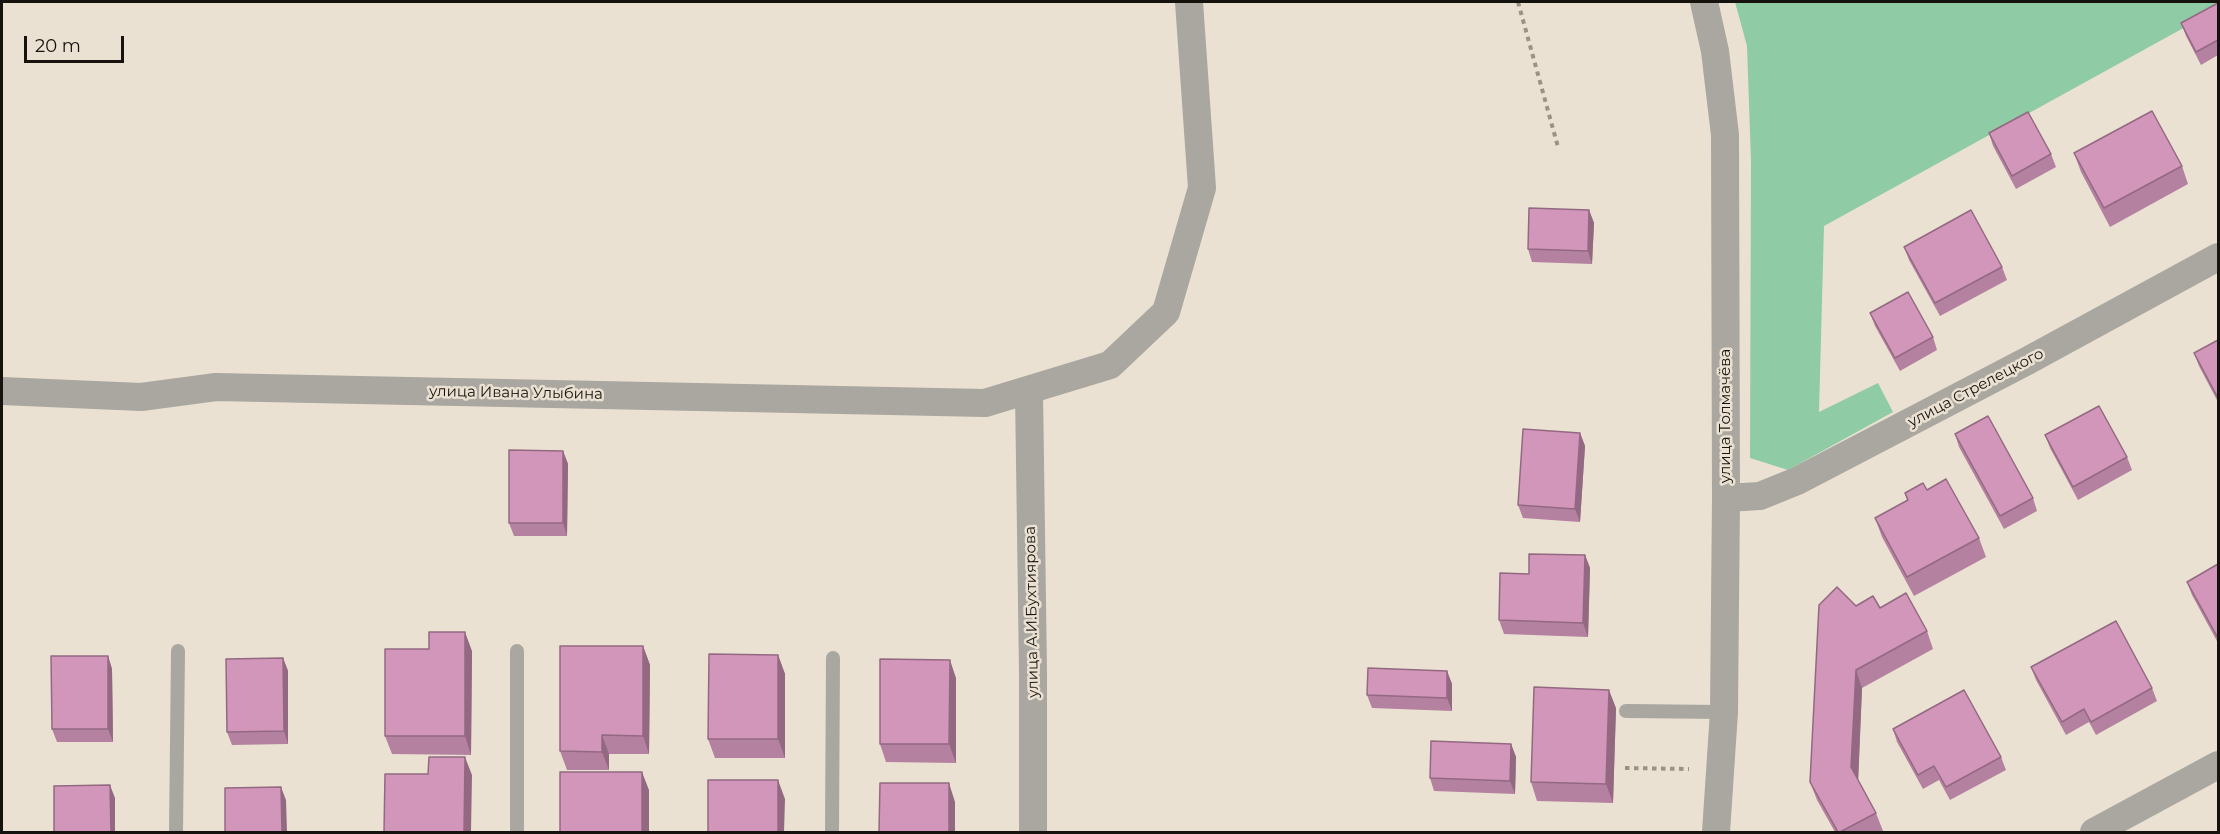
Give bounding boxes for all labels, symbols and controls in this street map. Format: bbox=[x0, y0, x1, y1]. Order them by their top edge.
scale bar bbox=[27, 24, 128, 62]
text: 20 m bbox=[35, 35, 81, 57]
street label: улица Стрелецкого bbox=[1905, 345, 2047, 431]
street label: улица Толмачёва bbox=[1717, 349, 1735, 483]
street label: улица Ивана Улыбина bbox=[429, 382, 603, 404]
street label: улица А.И.Бухтиярова bbox=[1022, 526, 1042, 698]

